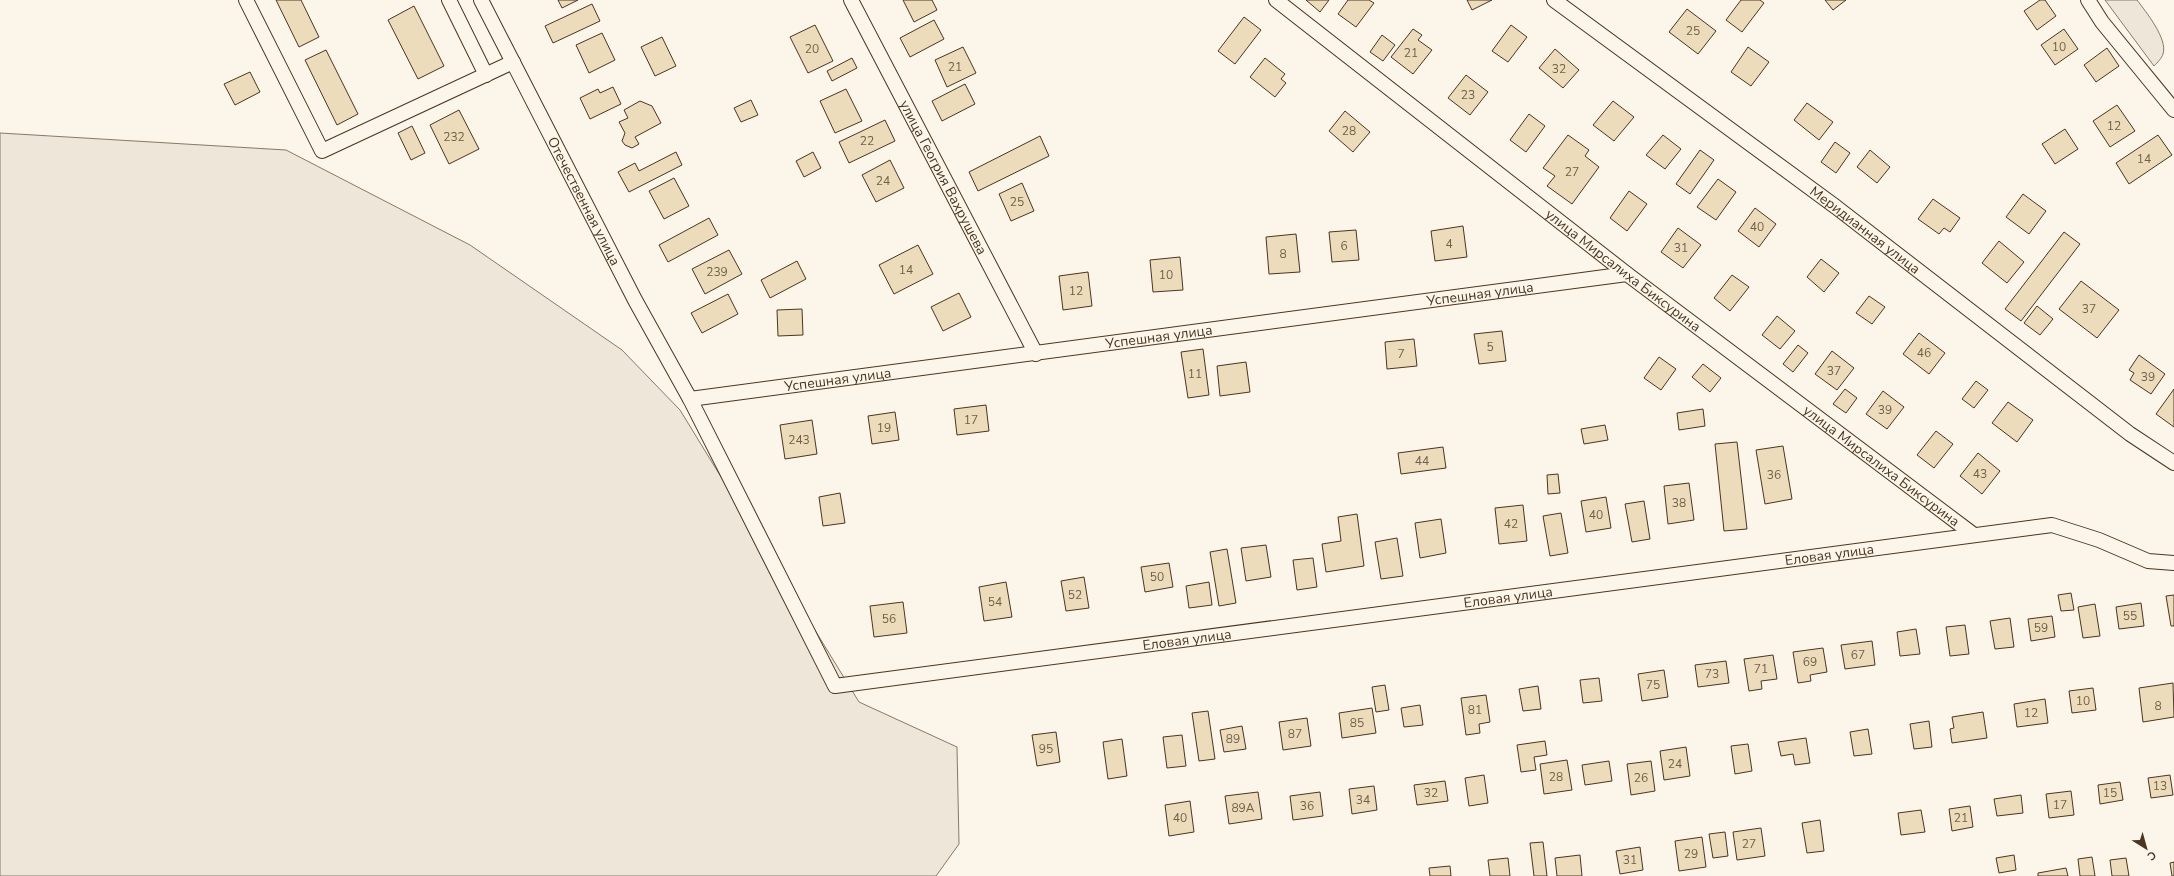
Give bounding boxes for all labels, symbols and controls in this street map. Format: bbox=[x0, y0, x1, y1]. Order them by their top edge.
house number: 25 bbox=[1686, 23, 1700, 39]
house number: 10 bbox=[2052, 39, 2066, 55]
house number: 20 bbox=[805, 41, 819, 57]
house number: 21 bbox=[1404, 45, 1418, 61]
house number: 21 bbox=[948, 59, 962, 75]
house number: 32 bbox=[1552, 61, 1566, 77]
house number: 23 bbox=[1461, 87, 1475, 103]
street label: улица Геогрия Вахрушева bbox=[895, 97, 991, 258]
house number: 12 bbox=[2107, 118, 2121, 134]
house number: 28 bbox=[1342, 123, 1356, 139]
house number: 232 bbox=[443, 129, 465, 145]
house number: 22 bbox=[860, 133, 874, 149]
street label: Отечественная улица bbox=[543, 134, 625, 269]
house number: 14 bbox=[2137, 151, 2151, 167]
house number: 27 bbox=[1565, 164, 1579, 180]
house number: 24 bbox=[876, 173, 890, 189]
street label: Меридианная улица bbox=[1806, 182, 1924, 279]
house number: 25 bbox=[1010, 194, 1024, 210]
street label: улица Мирсалиха Биксурина bbox=[1541, 205, 1705, 336]
house number: 40 bbox=[1750, 219, 1764, 235]
house number: 4 bbox=[1445, 236, 1453, 252]
house number: 6 bbox=[1340, 238, 1348, 254]
house number: 31 bbox=[1674, 240, 1688, 256]
house number: 8 bbox=[1279, 246, 1287, 262]
house number: 14 bbox=[899, 262, 913, 278]
house number: 239 bbox=[706, 264, 728, 280]
house number: 10 bbox=[1159, 267, 1173, 283]
street label: Успешная улица bbox=[1424, 278, 1535, 311]
house number: 12 bbox=[1069, 283, 1083, 299]
house number: 37 bbox=[2082, 301, 2096, 317]
street label: Успешная улица bbox=[1103, 320, 1214, 354]
house number: 5 bbox=[1486, 339, 1494, 355]
house number: 46 bbox=[1917, 345, 1931, 361]
house number: 7 bbox=[1397, 346, 1405, 362]
street label: Успешная улица bbox=[782, 363, 892, 396]
house number: 37 bbox=[1827, 363, 1841, 379]
house number: 11 bbox=[1188, 366, 1202, 382]
house number: 39 bbox=[2141, 369, 2155, 385]
street label: улица Мирсалиха Биксурина bbox=[1799, 401, 1964, 531]
house number: 39 bbox=[1878, 402, 1892, 418]
house number: 17 bbox=[964, 412, 978, 428]
house number: 19 bbox=[877, 420, 891, 436]
house number: 243 bbox=[788, 432, 810, 448]
house number: 44 bbox=[1415, 453, 1429, 469]
house number: 43 bbox=[1973, 466, 1987, 482]
house number: 36 bbox=[1767, 467, 1781, 483]
house number: 38 bbox=[1672, 495, 1686, 511]
house number: 40 bbox=[1589, 507, 1603, 523]
house number: 42 bbox=[1504, 516, 1518, 532]
street label: Еловая улица bbox=[1784, 540, 1875, 570]
house number: 50 bbox=[1150, 569, 1164, 585]
street label: Еловая улица bbox=[1463, 582, 1554, 613]
house number: 52 bbox=[1068, 587, 1082, 603]
house number: 54 bbox=[988, 594, 1002, 610]
house number: 55 bbox=[2123, 608, 2137, 624]
house number: 56 bbox=[882, 611, 896, 627]
house number: 59 bbox=[2034, 620, 2048, 636]
street label: Еловая улица bbox=[1141, 625, 1233, 655]
house number: 67 bbox=[1851, 647, 1865, 663]
house number: 69 bbox=[1803, 654, 1817, 670]
house number: 71 bbox=[1754, 661, 1768, 677]
house number: 73 bbox=[1705, 666, 1719, 682]
house number: 75 bbox=[1646, 677, 1660, 693]
house number: 10 bbox=[2076, 693, 2090, 709]
house number: 8 bbox=[2154, 698, 2162, 714]
house number: 81 bbox=[1468, 702, 1482, 718]
house number: 12 bbox=[2024, 705, 2038, 721]
house number: 85 bbox=[1350, 715, 1364, 731]
house number: 87 bbox=[1288, 726, 1302, 742]
house number: 89 bbox=[1226, 731, 1240, 747]
house number: 95 bbox=[1039, 741, 1053, 757]
house number: 24 bbox=[1668, 756, 1682, 772]
house number: 28 bbox=[1549, 769, 1563, 785]
house number: 26 bbox=[1634, 770, 1648, 786]
house number: 13 bbox=[2153, 778, 2167, 794]
house number: 32 bbox=[1424, 785, 1438, 801]
house number: 15 bbox=[2103, 785, 2117, 801]
house number: 34 bbox=[1356, 792, 1370, 808]
house number: 17 bbox=[2053, 797, 2067, 813]
house number: 36 bbox=[1300, 798, 1314, 814]
house number: 89А bbox=[1231, 800, 1255, 816]
house number: 40 bbox=[1173, 810, 1187, 826]
house number: 21 bbox=[1954, 810, 1968, 826]
north arrow bbox=[2126, 828, 2166, 868]
house number: 27 bbox=[1742, 836, 1756, 852]
house number: 29 bbox=[1684, 846, 1698, 862]
text: С bbox=[2144, 847, 2159, 864]
house number: 31 bbox=[1623, 852, 1637, 868]

